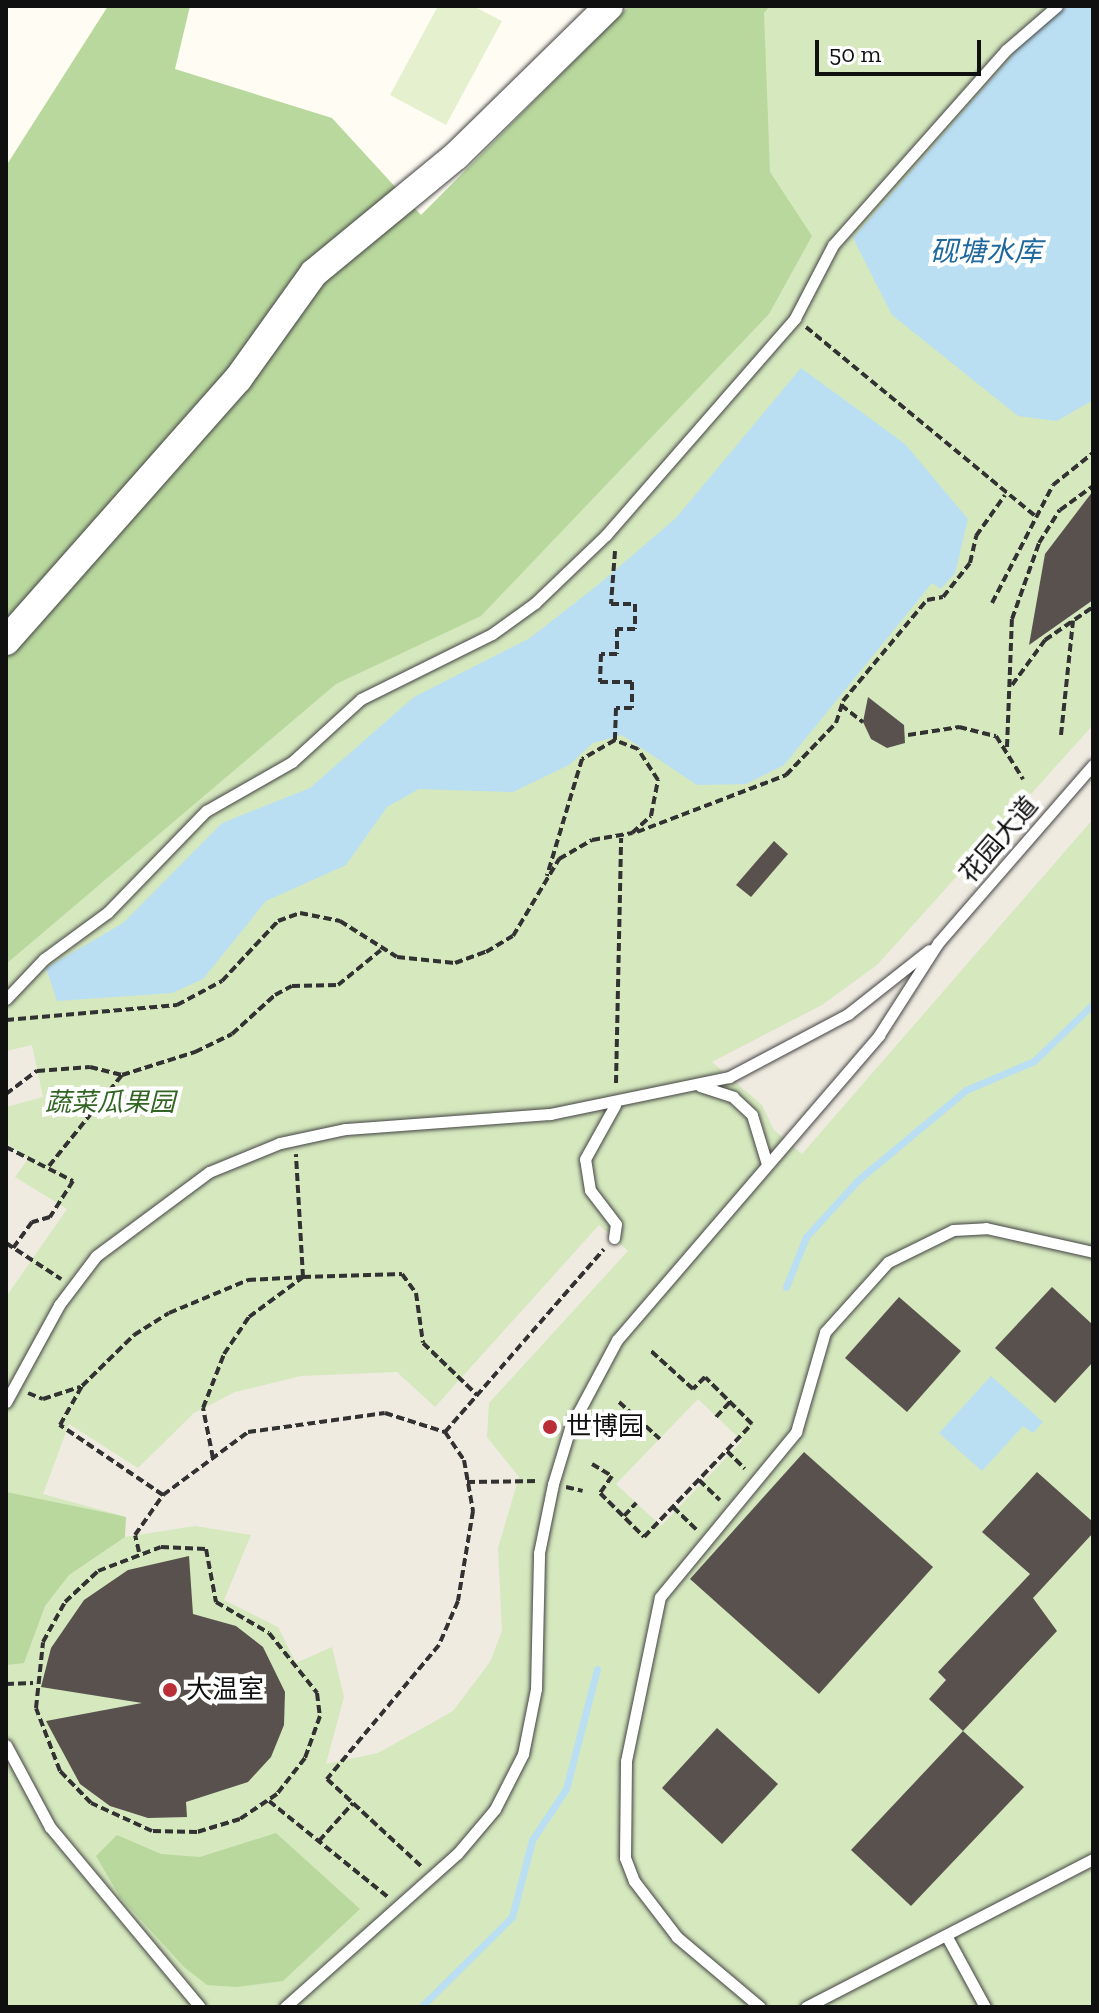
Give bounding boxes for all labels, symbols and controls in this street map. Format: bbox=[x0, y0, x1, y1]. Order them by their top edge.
scale bar bbox=[819, 24, 985, 74]
text: 50 m bbox=[829, 39, 881, 68]
water label: 砚塘水库 bbox=[930, 235, 1042, 269]
street label: 花园大道 bbox=[953, 791, 1045, 889]
park label: 蔬菜瓜果园 bbox=[45, 1087, 175, 1119]
place label: 世博园 bbox=[566, 1411, 644, 1443]
marker: 世博园 bbox=[541, 1418, 559, 1436]
place label: 大温室 bbox=[186, 1674, 264, 1706]
marker: 大温室 bbox=[161, 1681, 179, 1699]

